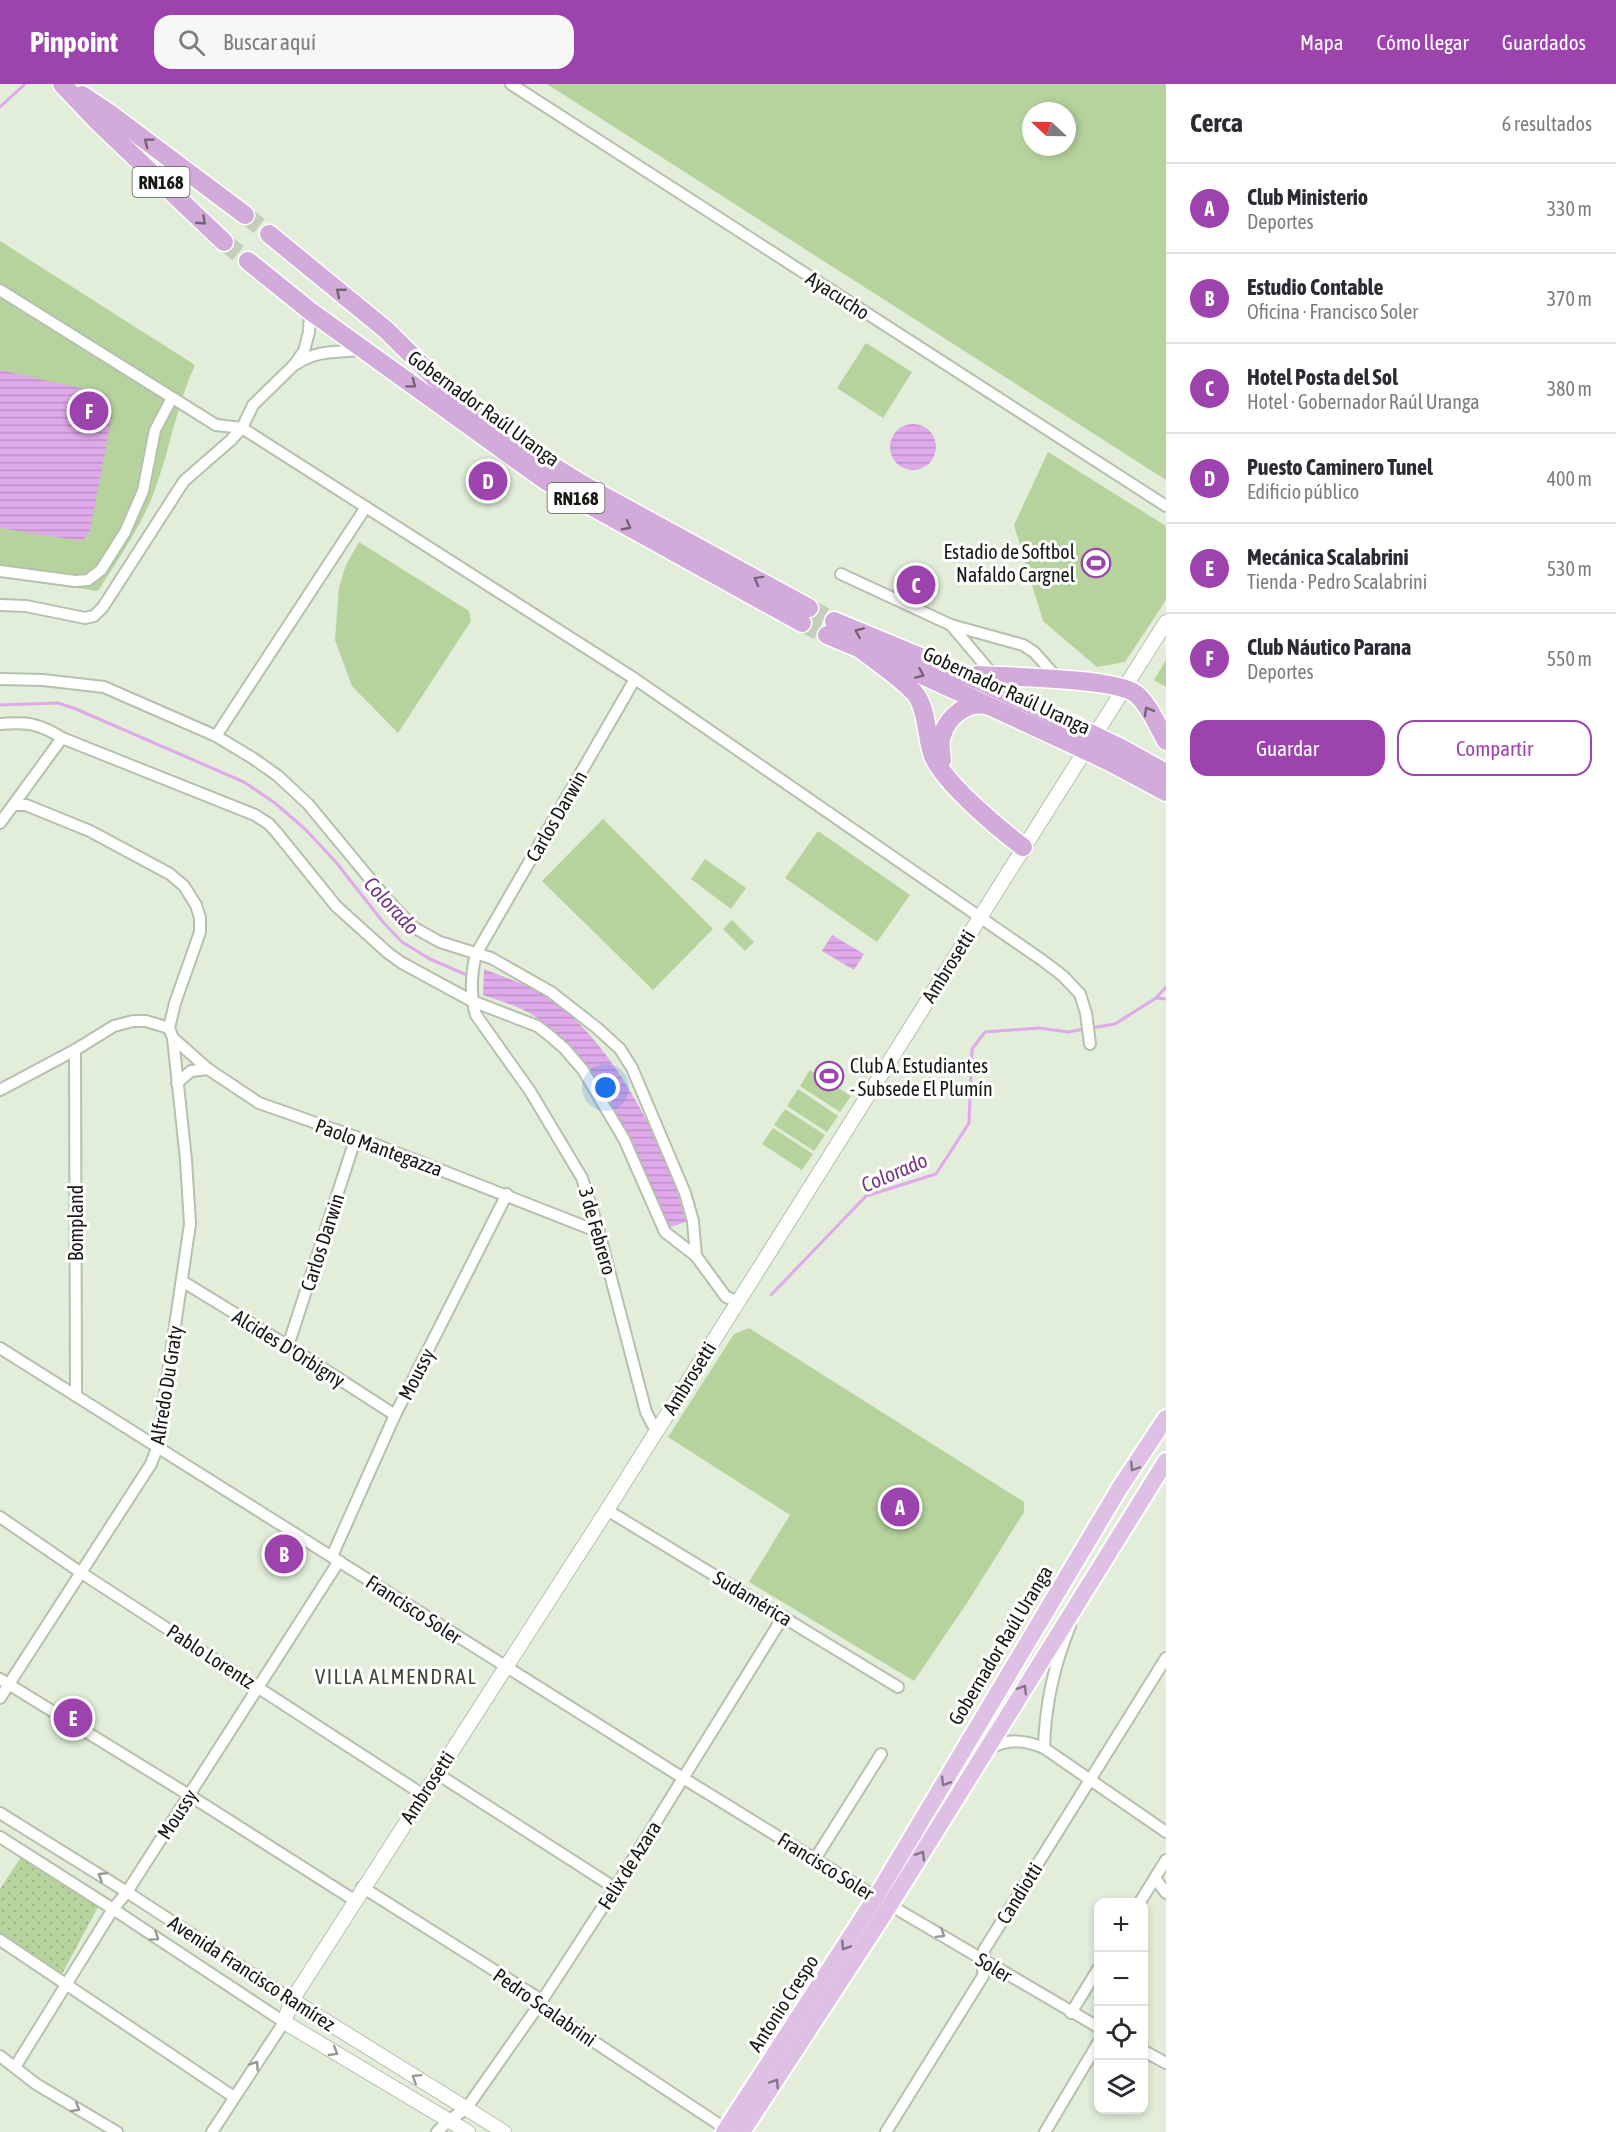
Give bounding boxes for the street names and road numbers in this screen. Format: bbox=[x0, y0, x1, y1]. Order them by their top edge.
road number: RN168 bbox=[132, 167, 190, 197]
street label: Ayacucho bbox=[802, 266, 874, 324]
street label: Gobernador Raúl Uranga bbox=[404, 345, 564, 471]
road number: RN168 bbox=[548, 483, 604, 513]
street label: Gobernador Raúl Uranga bbox=[920, 641, 1094, 739]
street label: Carlos Darwin bbox=[521, 766, 591, 866]
street label: Ambrosetti bbox=[917, 925, 979, 1007]
street label: Paolo Mantegazza bbox=[312, 1113, 446, 1181]
street label: Bompland bbox=[64, 1185, 87, 1261]
street label: 3 de Febrero bbox=[575, 1185, 621, 1277]
street label: Carlos Darwin bbox=[295, 1190, 349, 1294]
street label: Alcides D'Orbigny bbox=[229, 1304, 349, 1392]
street label: Alfredo Du Graty bbox=[145, 1324, 187, 1446]
street label: Ambrosetti bbox=[658, 1337, 720, 1419]
street label: Moussy bbox=[393, 1344, 439, 1404]
street label: Gobernador Raúl Uranga bbox=[943, 1561, 1057, 1729]
street label: Sudamérica bbox=[710, 1566, 796, 1630]
street label: Francisco Soler bbox=[362, 1570, 467, 1649]
street label: Pablo Lorentz bbox=[163, 1619, 259, 1693]
street label: Ambrosetti bbox=[395, 1747, 459, 1827]
street label: Moussy bbox=[152, 1785, 202, 1843]
street label: Felix de Azara bbox=[593, 1817, 665, 1913]
street label: Francisco Soler bbox=[774, 1827, 879, 1905]
street label: Candiotti bbox=[991, 1858, 1047, 1928]
street label: Avenida Francisco Ramírez bbox=[164, 1911, 340, 2035]
street label: Soler bbox=[972, 1947, 1017, 1987]
street label: Antonio Crespo bbox=[743, 1950, 823, 2056]
street label: Pedro Scalabrini bbox=[489, 1963, 601, 2051]

